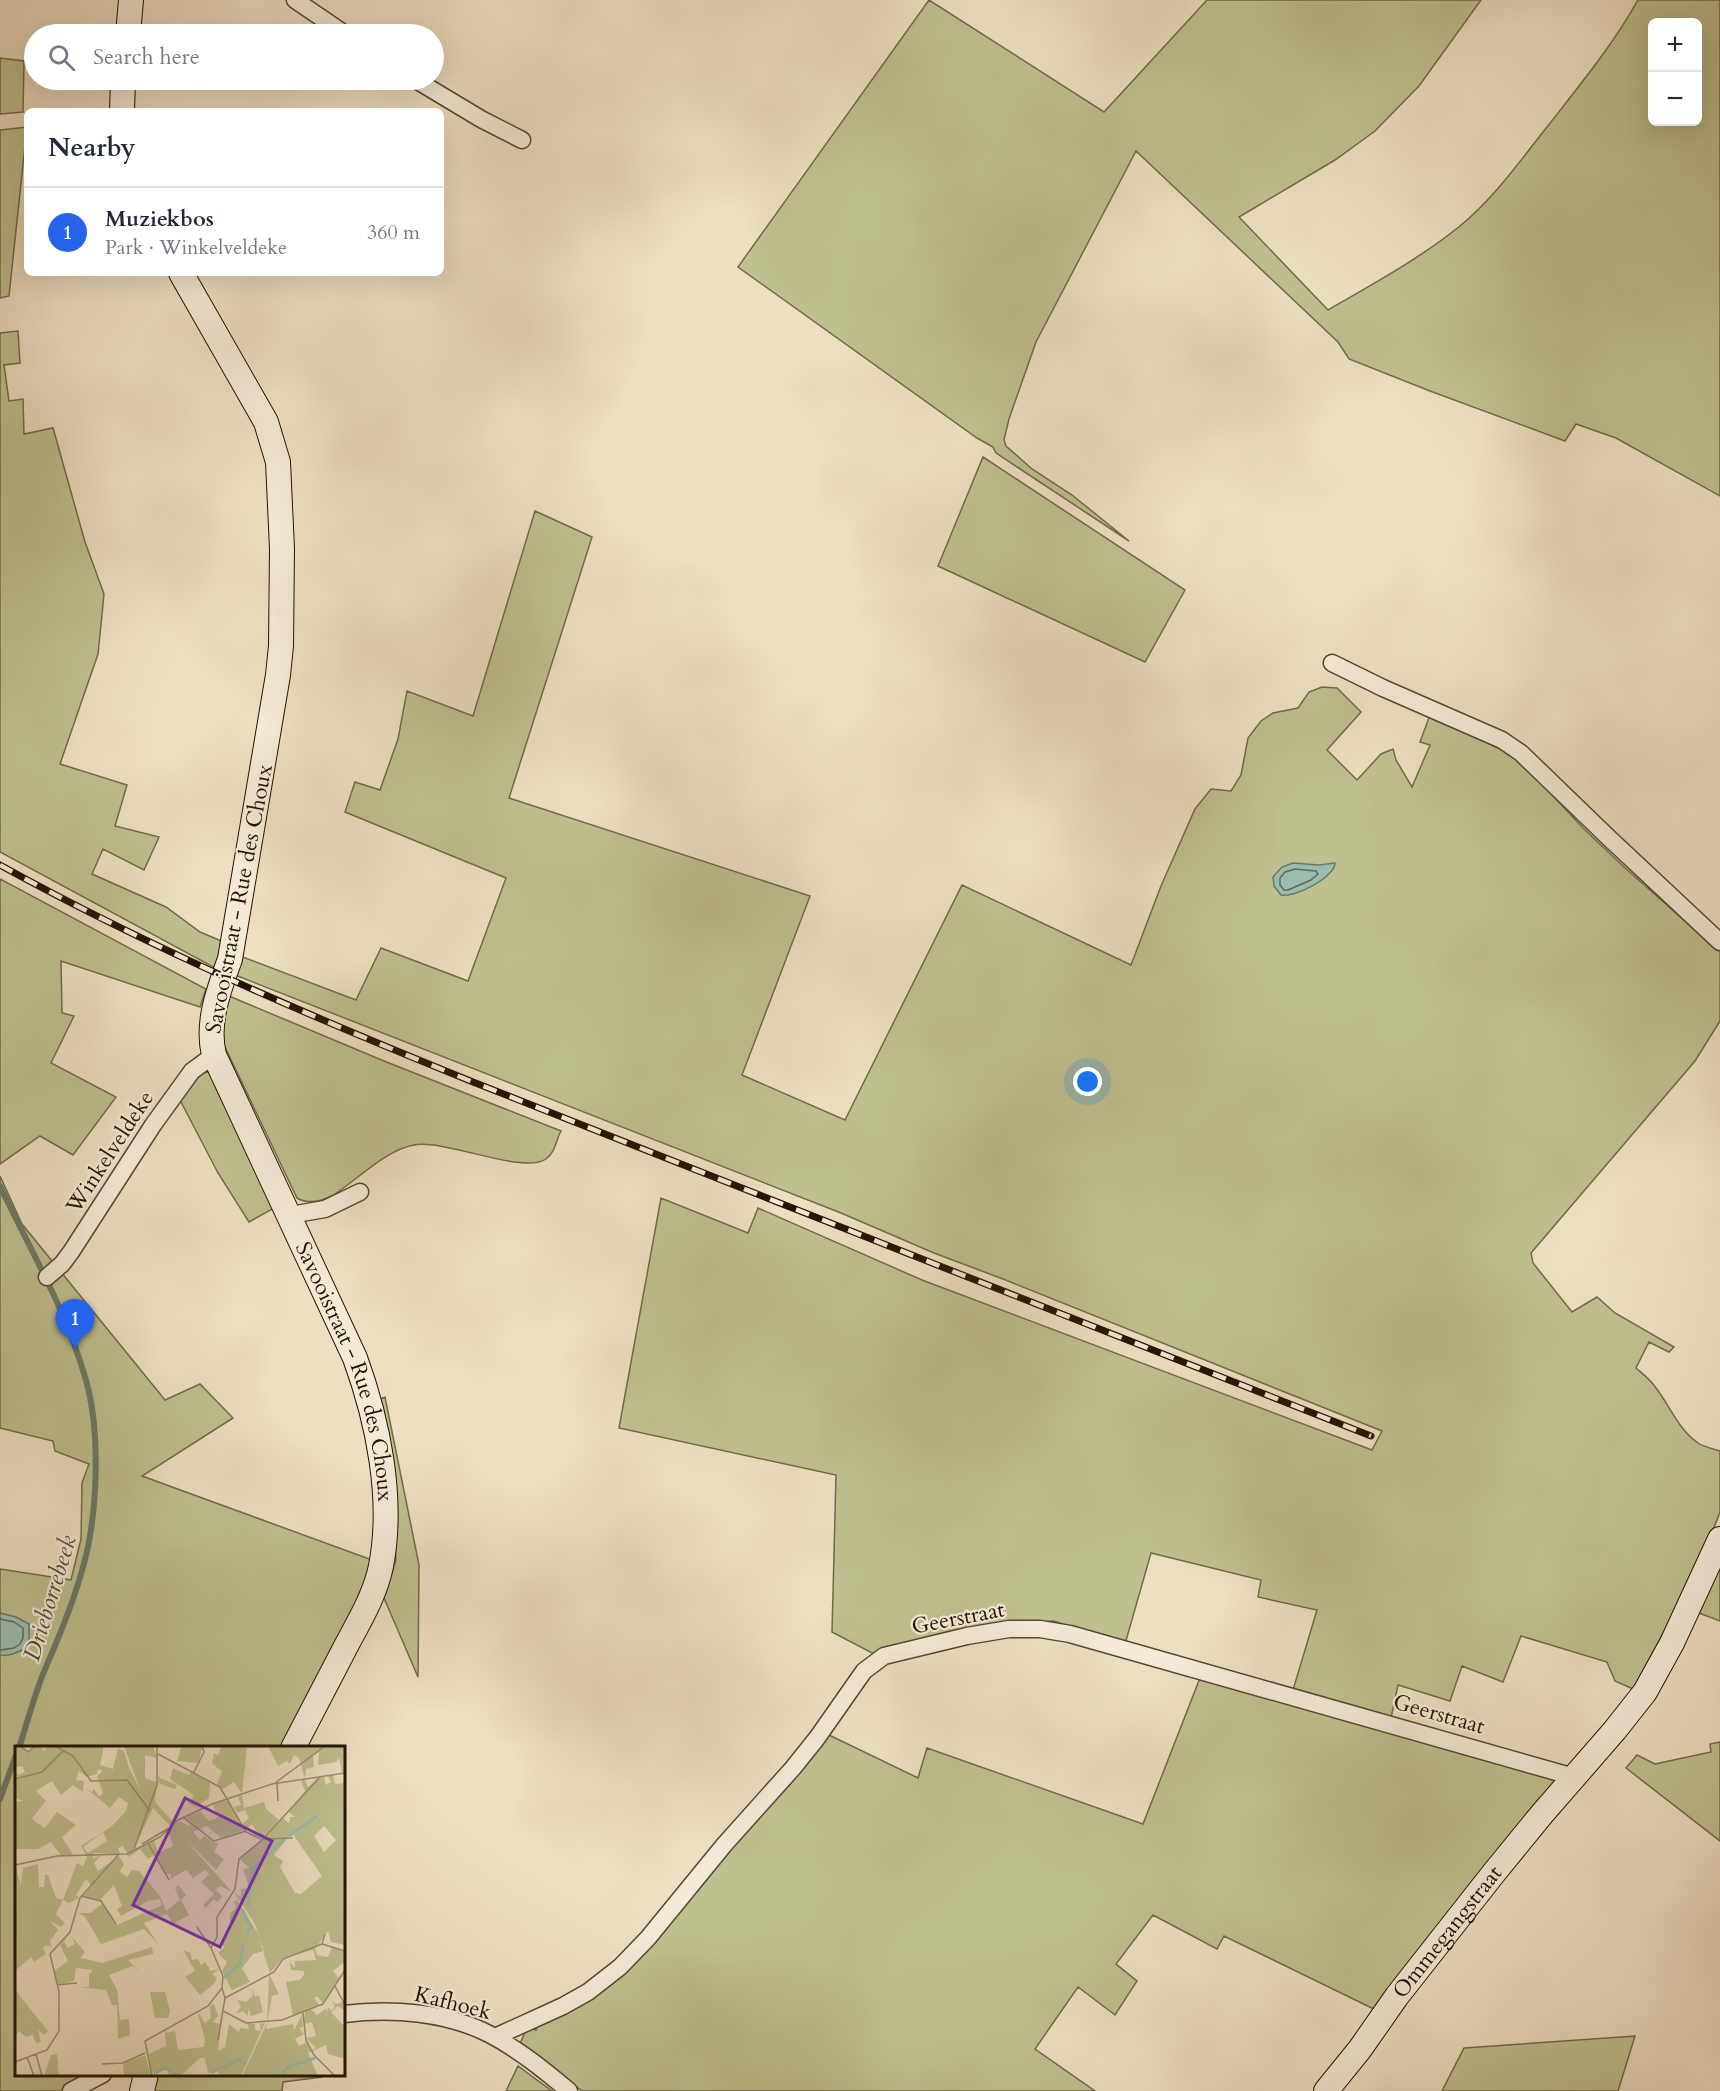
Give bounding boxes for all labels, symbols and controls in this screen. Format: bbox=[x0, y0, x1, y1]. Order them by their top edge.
map controls bbox=[1648, 18, 1702, 126]
button: + bbox=[1648, 18, 1702, 72]
search box bbox=[24, 24, 444, 90]
icon: search bbox=[45, 41, 78, 74]
text: Search here bbox=[93, 42, 200, 72]
button: − bbox=[1648, 72, 1702, 126]
text: Nearby bbox=[48, 130, 136, 165]
text: Muziekbos bbox=[105, 204, 214, 234]
text: 1 bbox=[62, 219, 73, 246]
text: 360 m bbox=[367, 219, 420, 246]
text: Park · Winkelveldeke bbox=[105, 234, 287, 261]
street label: Savooistraat - Rue des Choux bbox=[198, 762, 280, 1036]
your location bbox=[1073, 1067, 1102, 1096]
street label: Winkelveldeke bbox=[59, 1085, 161, 1220]
street label: Savooistraat - Rue des Choux bbox=[288, 1237, 400, 1502]
pin: 1 bbox=[56, 1300, 94, 1349]
water label: Drieborrebeek bbox=[15, 1531, 85, 1665]
street label: Geerstraat bbox=[909, 1594, 1007, 1642]
street label: Geerstraat bbox=[1390, 1687, 1488, 1741]
inset map bbox=[15, 1746, 345, 2076]
street label: Ommegangstraat bbox=[1386, 1859, 1509, 2005]
street label: Kafhoek bbox=[411, 1979, 495, 2027]

